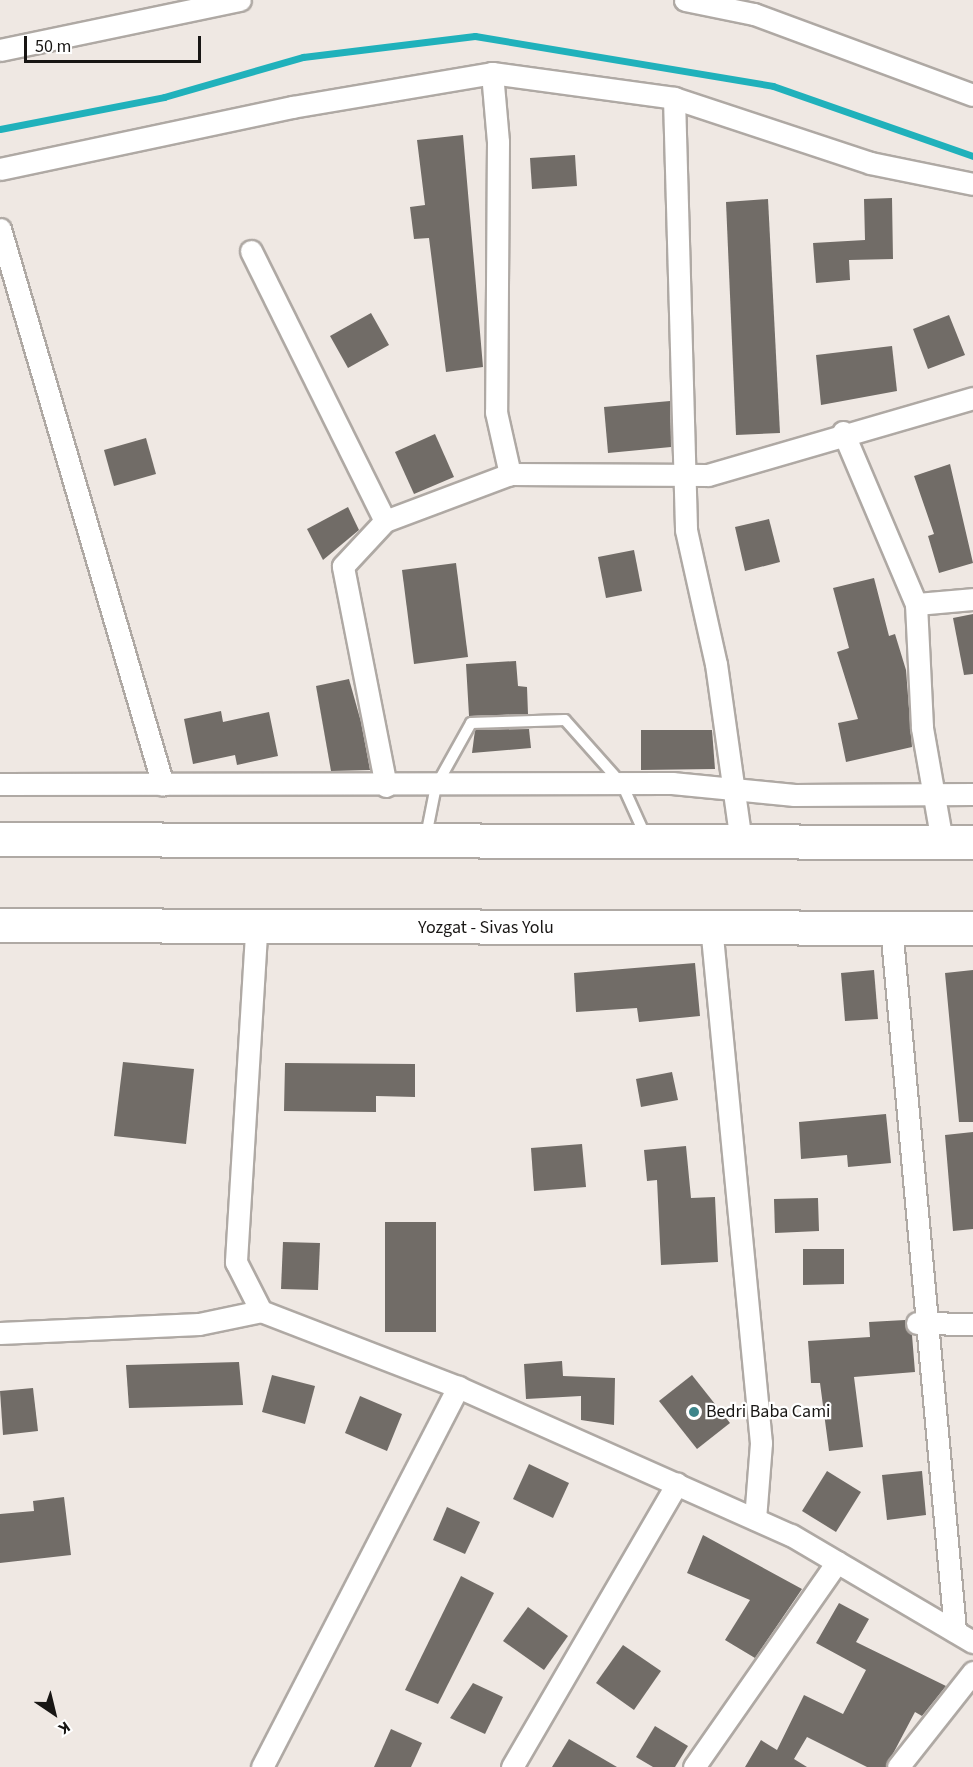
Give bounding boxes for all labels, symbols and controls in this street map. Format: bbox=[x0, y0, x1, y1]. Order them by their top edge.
scale bar bbox=[27, 24, 204, 62]
text: 50 m bbox=[35, 34, 71, 59]
street label: Yozgat - Sivas Yolu bbox=[418, 917, 554, 939]
place label: Bedri Baba Cami bbox=[706, 1401, 831, 1423]
marker: Bedri Baba Cami bbox=[687, 1405, 701, 1419]
north arrow bbox=[24, 1683, 84, 1743]
text: K bbox=[54, 1716, 75, 1740]

